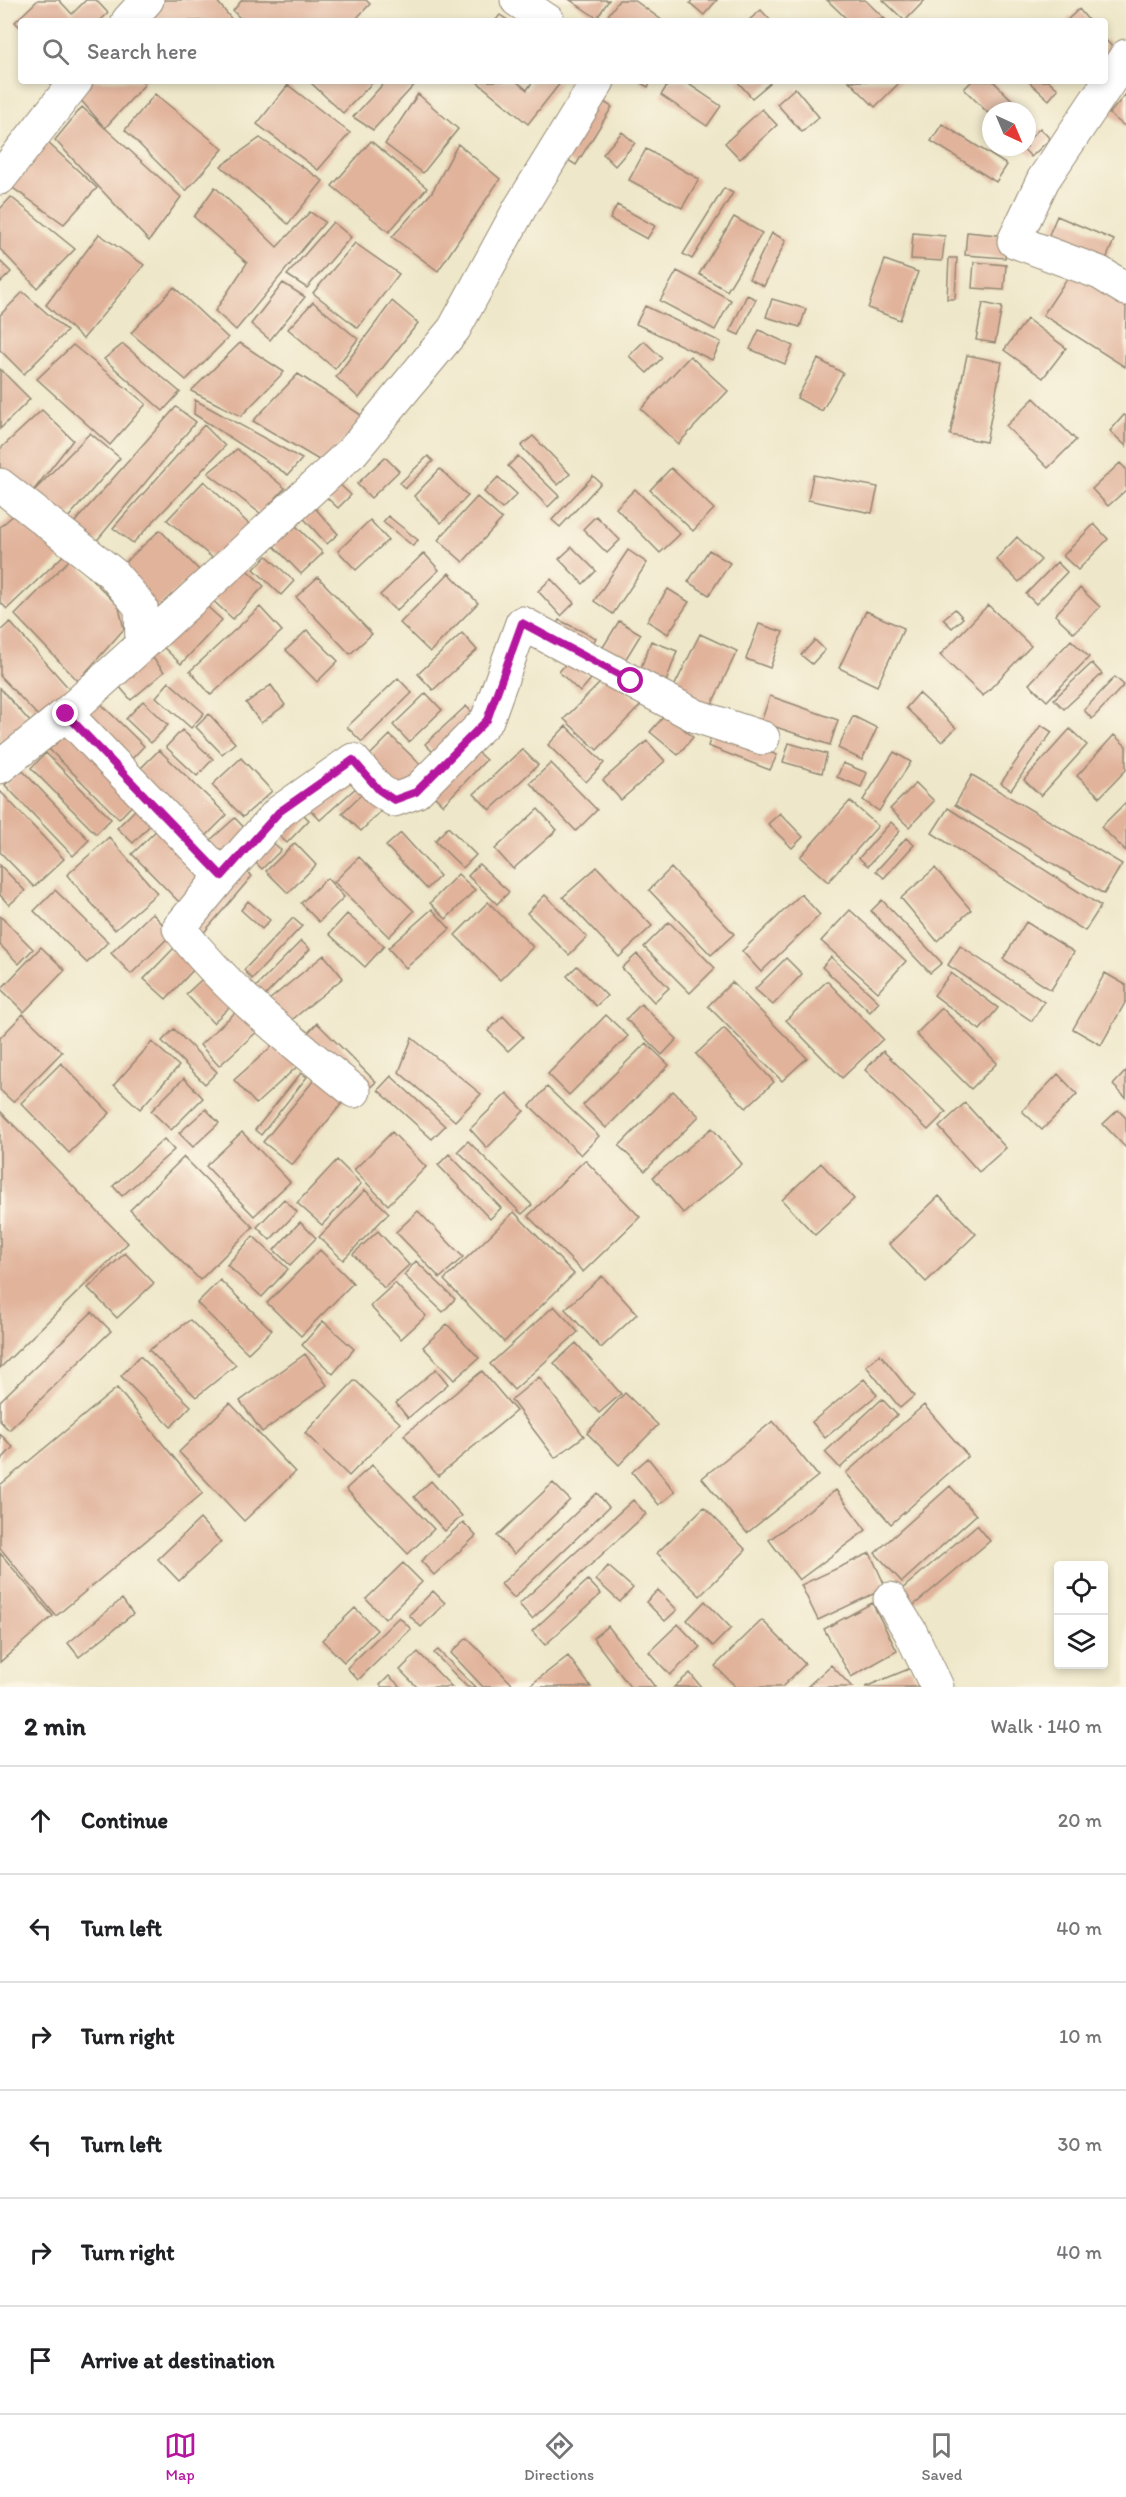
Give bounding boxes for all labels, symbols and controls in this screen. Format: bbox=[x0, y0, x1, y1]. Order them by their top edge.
search box bbox=[18, 18, 1108, 84]
icon: search bbox=[39, 35, 72, 68]
text: Search here bbox=[87, 38, 197, 65]
north arrow bbox=[982, 102, 1036, 156]
route start bbox=[617, 667, 643, 693]
route end bbox=[52, 700, 78, 726]
map controls bbox=[1054, 1561, 1108, 1669]
button: locate bbox=[1054, 1561, 1108, 1615]
button: layers bbox=[1054, 1615, 1108, 1669]
text: 2 min bbox=[24, 1710, 86, 1742]
text: Walk · 140 m bbox=[991, 1714, 1102, 1738]
icon: ahead bbox=[24, 1804, 57, 1837]
text: Continue bbox=[81, 1807, 168, 1834]
text: 20 m bbox=[1058, 1808, 1102, 1832]
icon: left bbox=[24, 1912, 57, 1945]
text: Turn left bbox=[81, 1915, 162, 1942]
text: 40 m bbox=[1056, 1916, 1102, 1940]
icon: right bbox=[24, 2020, 57, 2053]
text: Turn right bbox=[81, 2023, 175, 2050]
text: 10 m bbox=[1059, 2024, 1102, 2048]
icon: left bbox=[24, 2128, 57, 2161]
text: Turn left bbox=[81, 2131, 162, 2158]
text: 30 m bbox=[1057, 2132, 1102, 2156]
icon: right bbox=[24, 2236, 57, 2269]
text: Turn right bbox=[81, 2239, 175, 2266]
text: 40 m bbox=[1056, 2240, 1102, 2264]
icon: arrive bbox=[24, 2344, 57, 2377]
text: Arrive at destination bbox=[81, 2347, 275, 2374]
tab: Map bbox=[164, 2429, 197, 2484]
tab: Directions bbox=[524, 2429, 594, 2484]
tab: Saved bbox=[922, 2429, 962, 2484]

